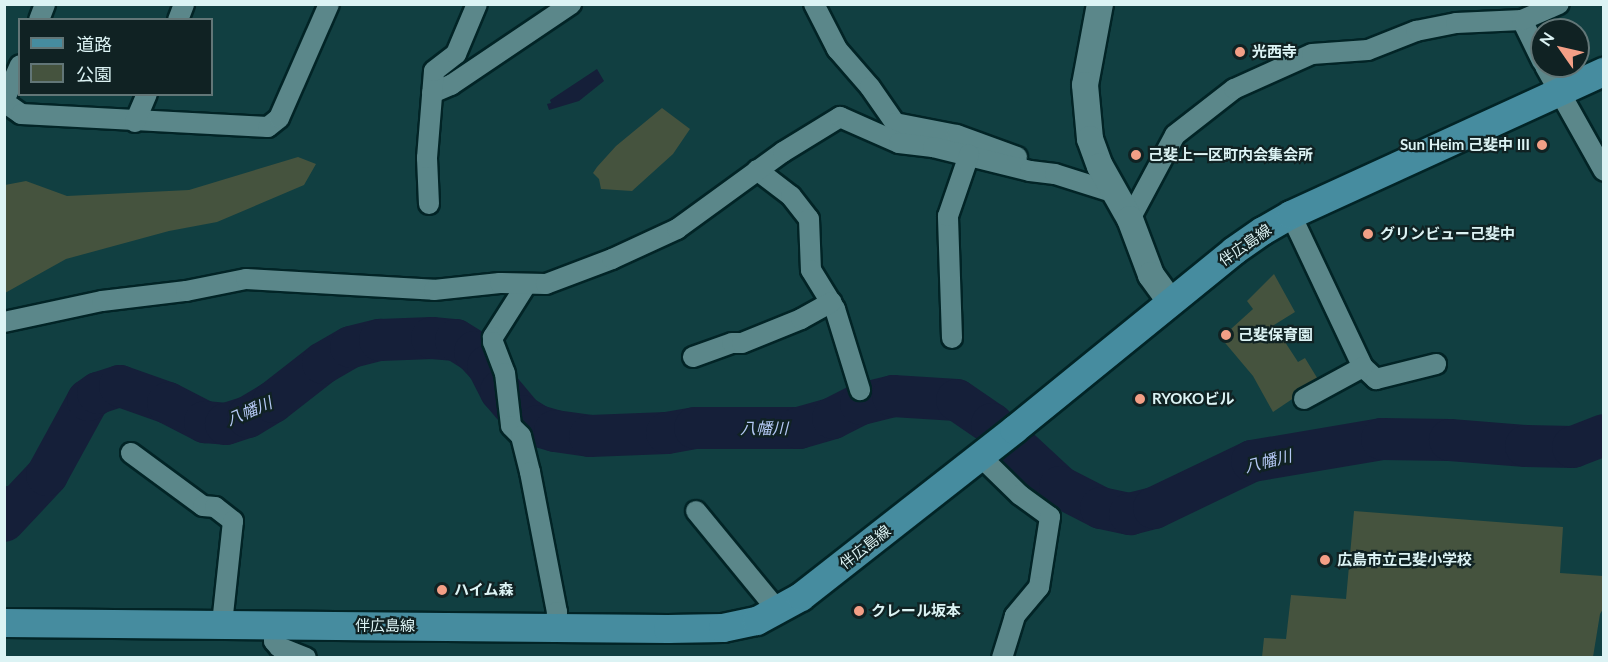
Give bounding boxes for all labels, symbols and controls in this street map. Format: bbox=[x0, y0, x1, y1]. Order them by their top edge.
legend bbox=[18, 18, 213, 96]
north arrow bbox=[1530, 18, 1590, 78]
text: N bbox=[1535, 28, 1558, 49]
text: 道路 bbox=[76, 33, 112, 55]
place label: 光西寺 bbox=[1252, 43, 1297, 61]
marker: 光西寺 bbox=[1233, 45, 1247, 59]
text: 公園 bbox=[76, 63, 112, 85]
place label: Sun Heim 己斐中 III bbox=[1400, 136, 1530, 154]
marker: Sun Heim 己斐中 III bbox=[1535, 138, 1549, 152]
place label: 己斐上一区町内会集会所 bbox=[1148, 146, 1313, 164]
marker: 己斐上一区町内会集会所 bbox=[1129, 148, 1143, 162]
street label: 伴広島線 bbox=[1215, 220, 1275, 270]
place label: グリンビュー己斐中 bbox=[1380, 225, 1515, 243]
marker: グリンビュー己斐中 bbox=[1361, 227, 1375, 241]
place label: 己斐保育園 bbox=[1238, 326, 1313, 344]
marker: 己斐保育園 bbox=[1219, 328, 1233, 342]
place label: RYOKOビル bbox=[1152, 390, 1234, 408]
marker: RYOKOビル bbox=[1133, 392, 1147, 406]
water label: 八幡川 bbox=[223, 393, 275, 429]
water label: 八幡川 bbox=[740, 418, 788, 438]
water label: 八幡川 bbox=[1242, 446, 1294, 476]
street label: 伴広島線 bbox=[836, 521, 894, 573]
place label: 広島市立己斐小学校 bbox=[1337, 551, 1472, 569]
marker: 広島市立己斐小学校 bbox=[1318, 553, 1332, 567]
place label: ハイム森 bbox=[454, 581, 514, 599]
marker: ハイム森 bbox=[435, 583, 449, 597]
place label: クレール坂本 bbox=[871, 602, 961, 620]
marker: クレール坂本 bbox=[852, 604, 866, 618]
street label: 伴広島線 bbox=[355, 617, 415, 635]

